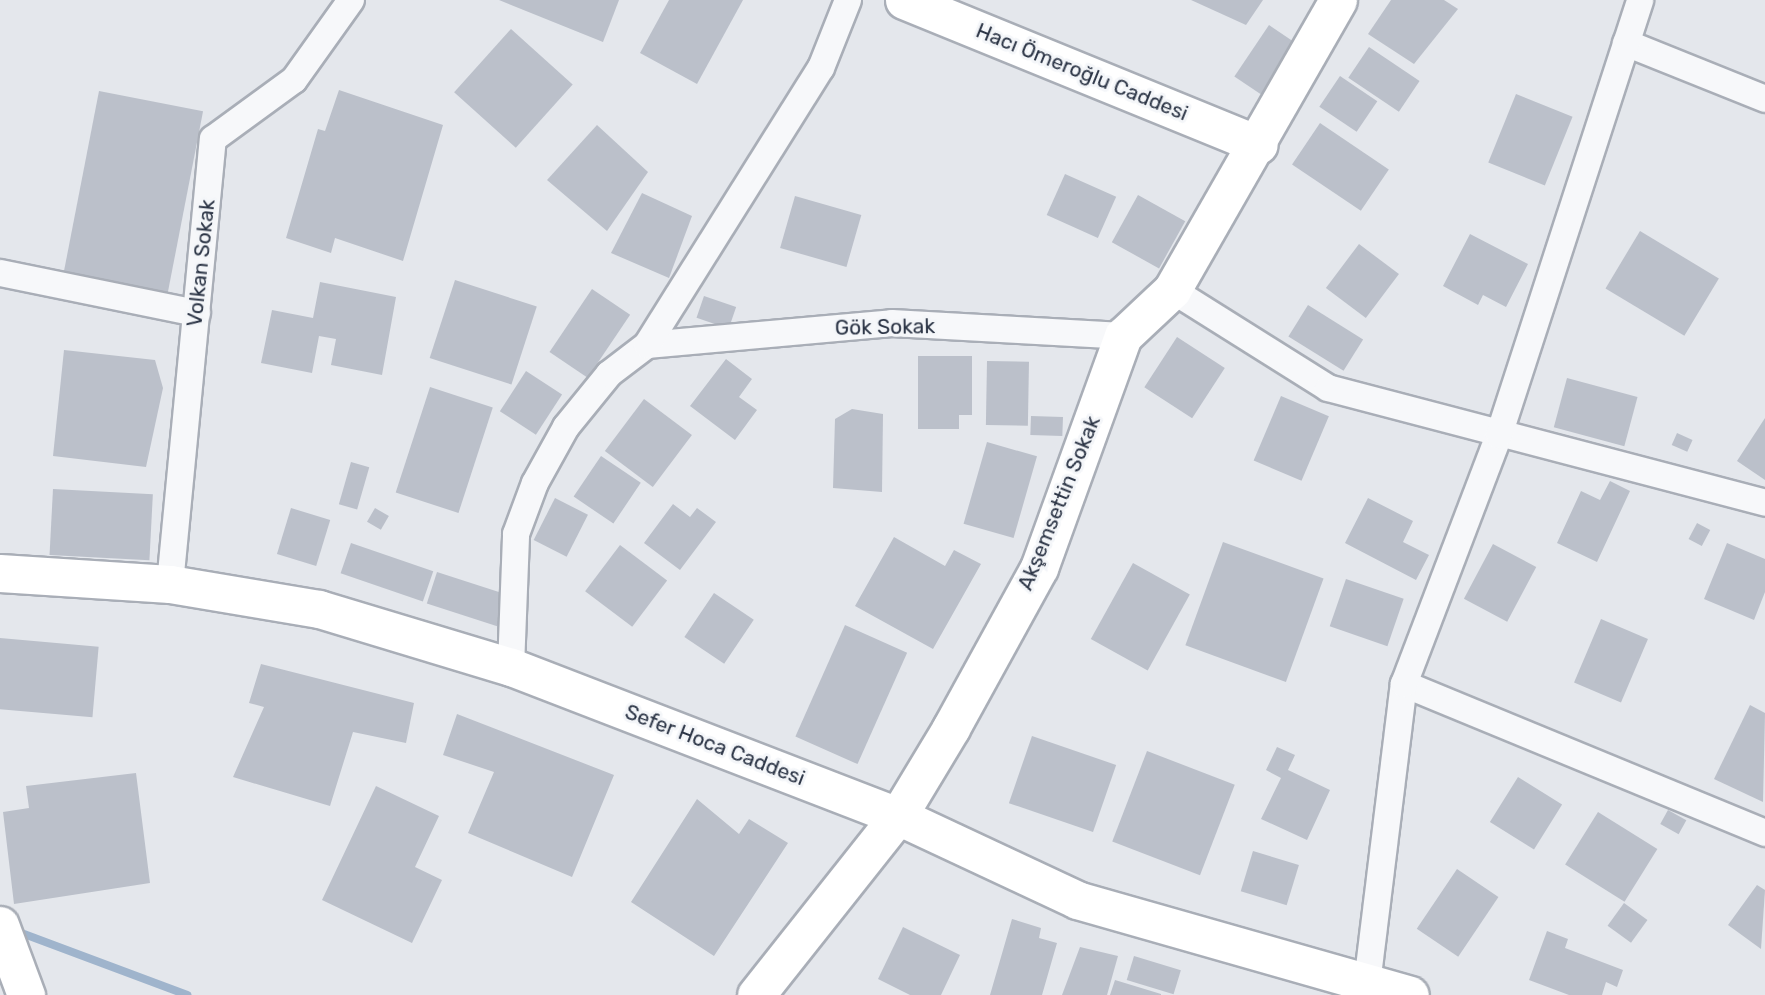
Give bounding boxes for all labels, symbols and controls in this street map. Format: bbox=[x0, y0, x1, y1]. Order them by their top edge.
street label: Hacı Ömeroğlu Caddesi bbox=[972, 18, 1192, 126]
street label: Volkan Sokak bbox=[182, 198, 220, 328]
street label: Gök Sokak bbox=[835, 314, 935, 340]
street label: Akşemsettin Sokak bbox=[1013, 412, 1105, 594]
street label: Sefer Hoca Caddesi bbox=[621, 699, 809, 791]

